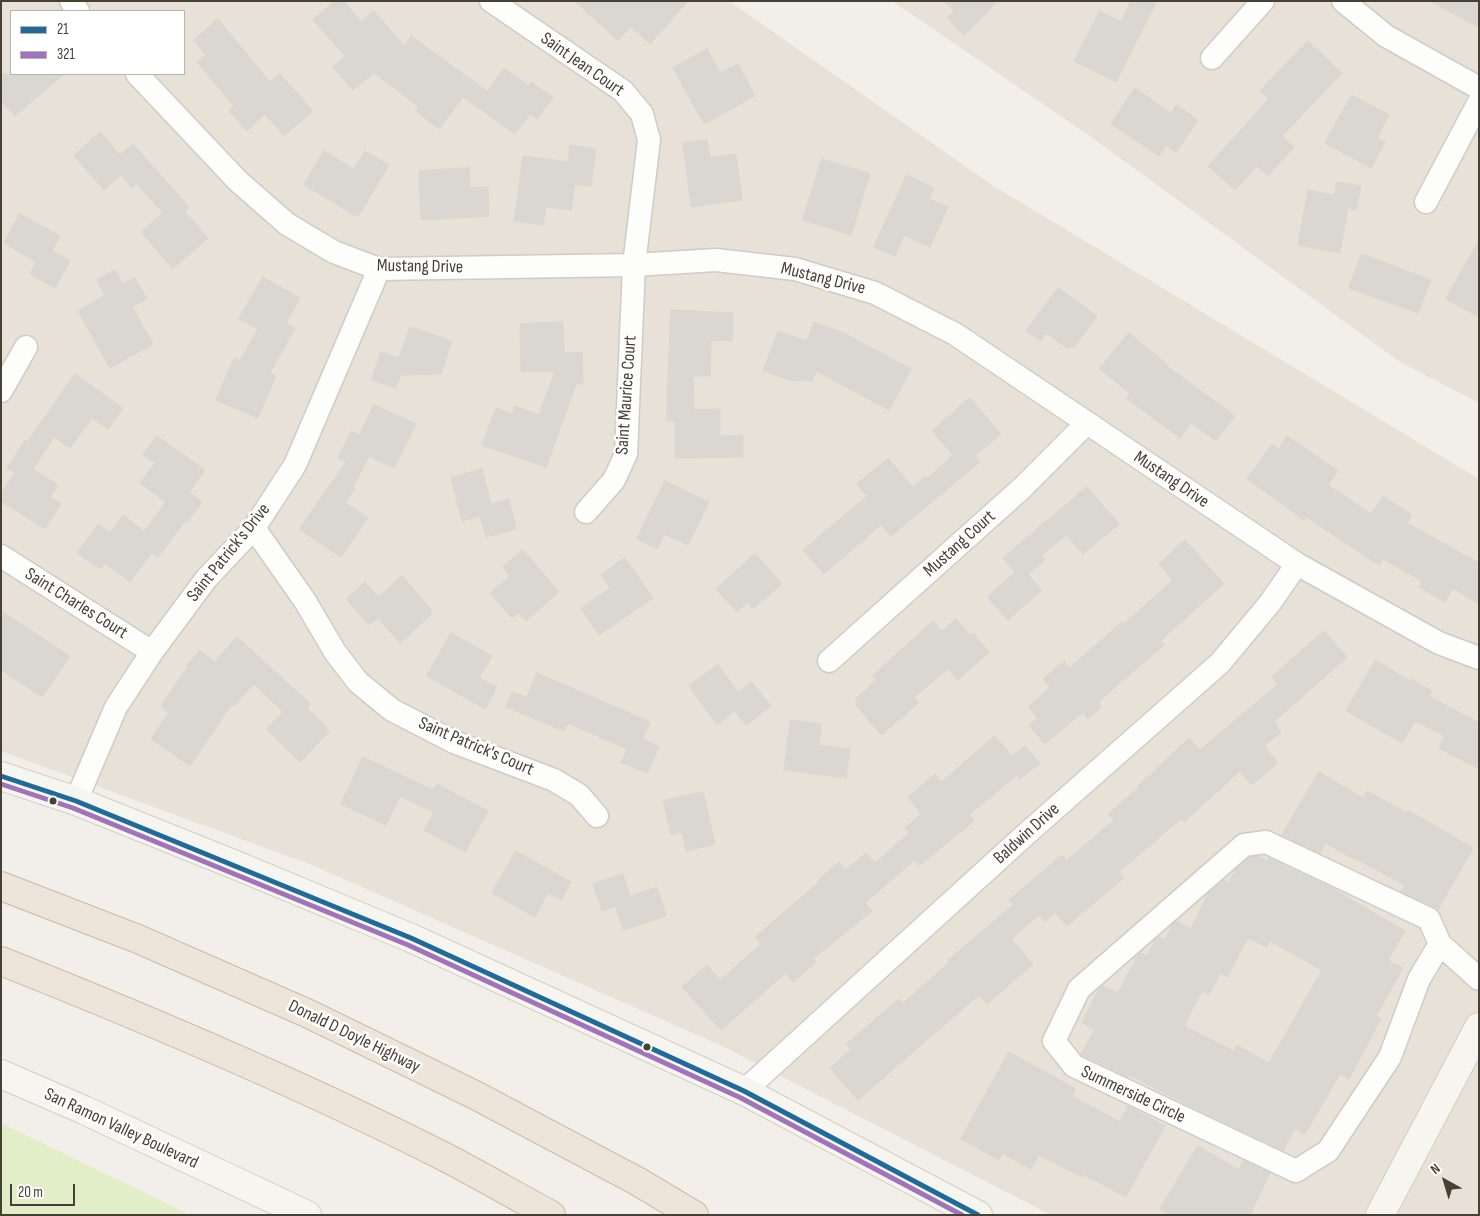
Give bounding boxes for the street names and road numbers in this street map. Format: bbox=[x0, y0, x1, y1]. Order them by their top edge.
street label: Saint Jean Court bbox=[536, 28, 628, 102]
street label: Mustang Drive bbox=[377, 255, 463, 279]
street label: Mustang Drive bbox=[779, 258, 867, 300]
street label: Saint Maurice Court bbox=[612, 335, 642, 455]
street label: Mustang Drive bbox=[1129, 447, 1213, 513]
street label: Saint Patrick's Drive bbox=[183, 500, 275, 606]
street label: Mustang Court bbox=[920, 506, 1000, 582]
street label: Saint Charles Court bbox=[21, 564, 131, 644]
street label: Saint Patrick's Court bbox=[415, 713, 537, 781]
street label: Baldwin Drive bbox=[990, 799, 1064, 869]
street label: Donald D Doyle Highway bbox=[285, 996, 423, 1078]
street label: Summerside Circle bbox=[1077, 1061, 1189, 1129]
street label: San Ramon Valley Boulevard bbox=[41, 1084, 201, 1174]

